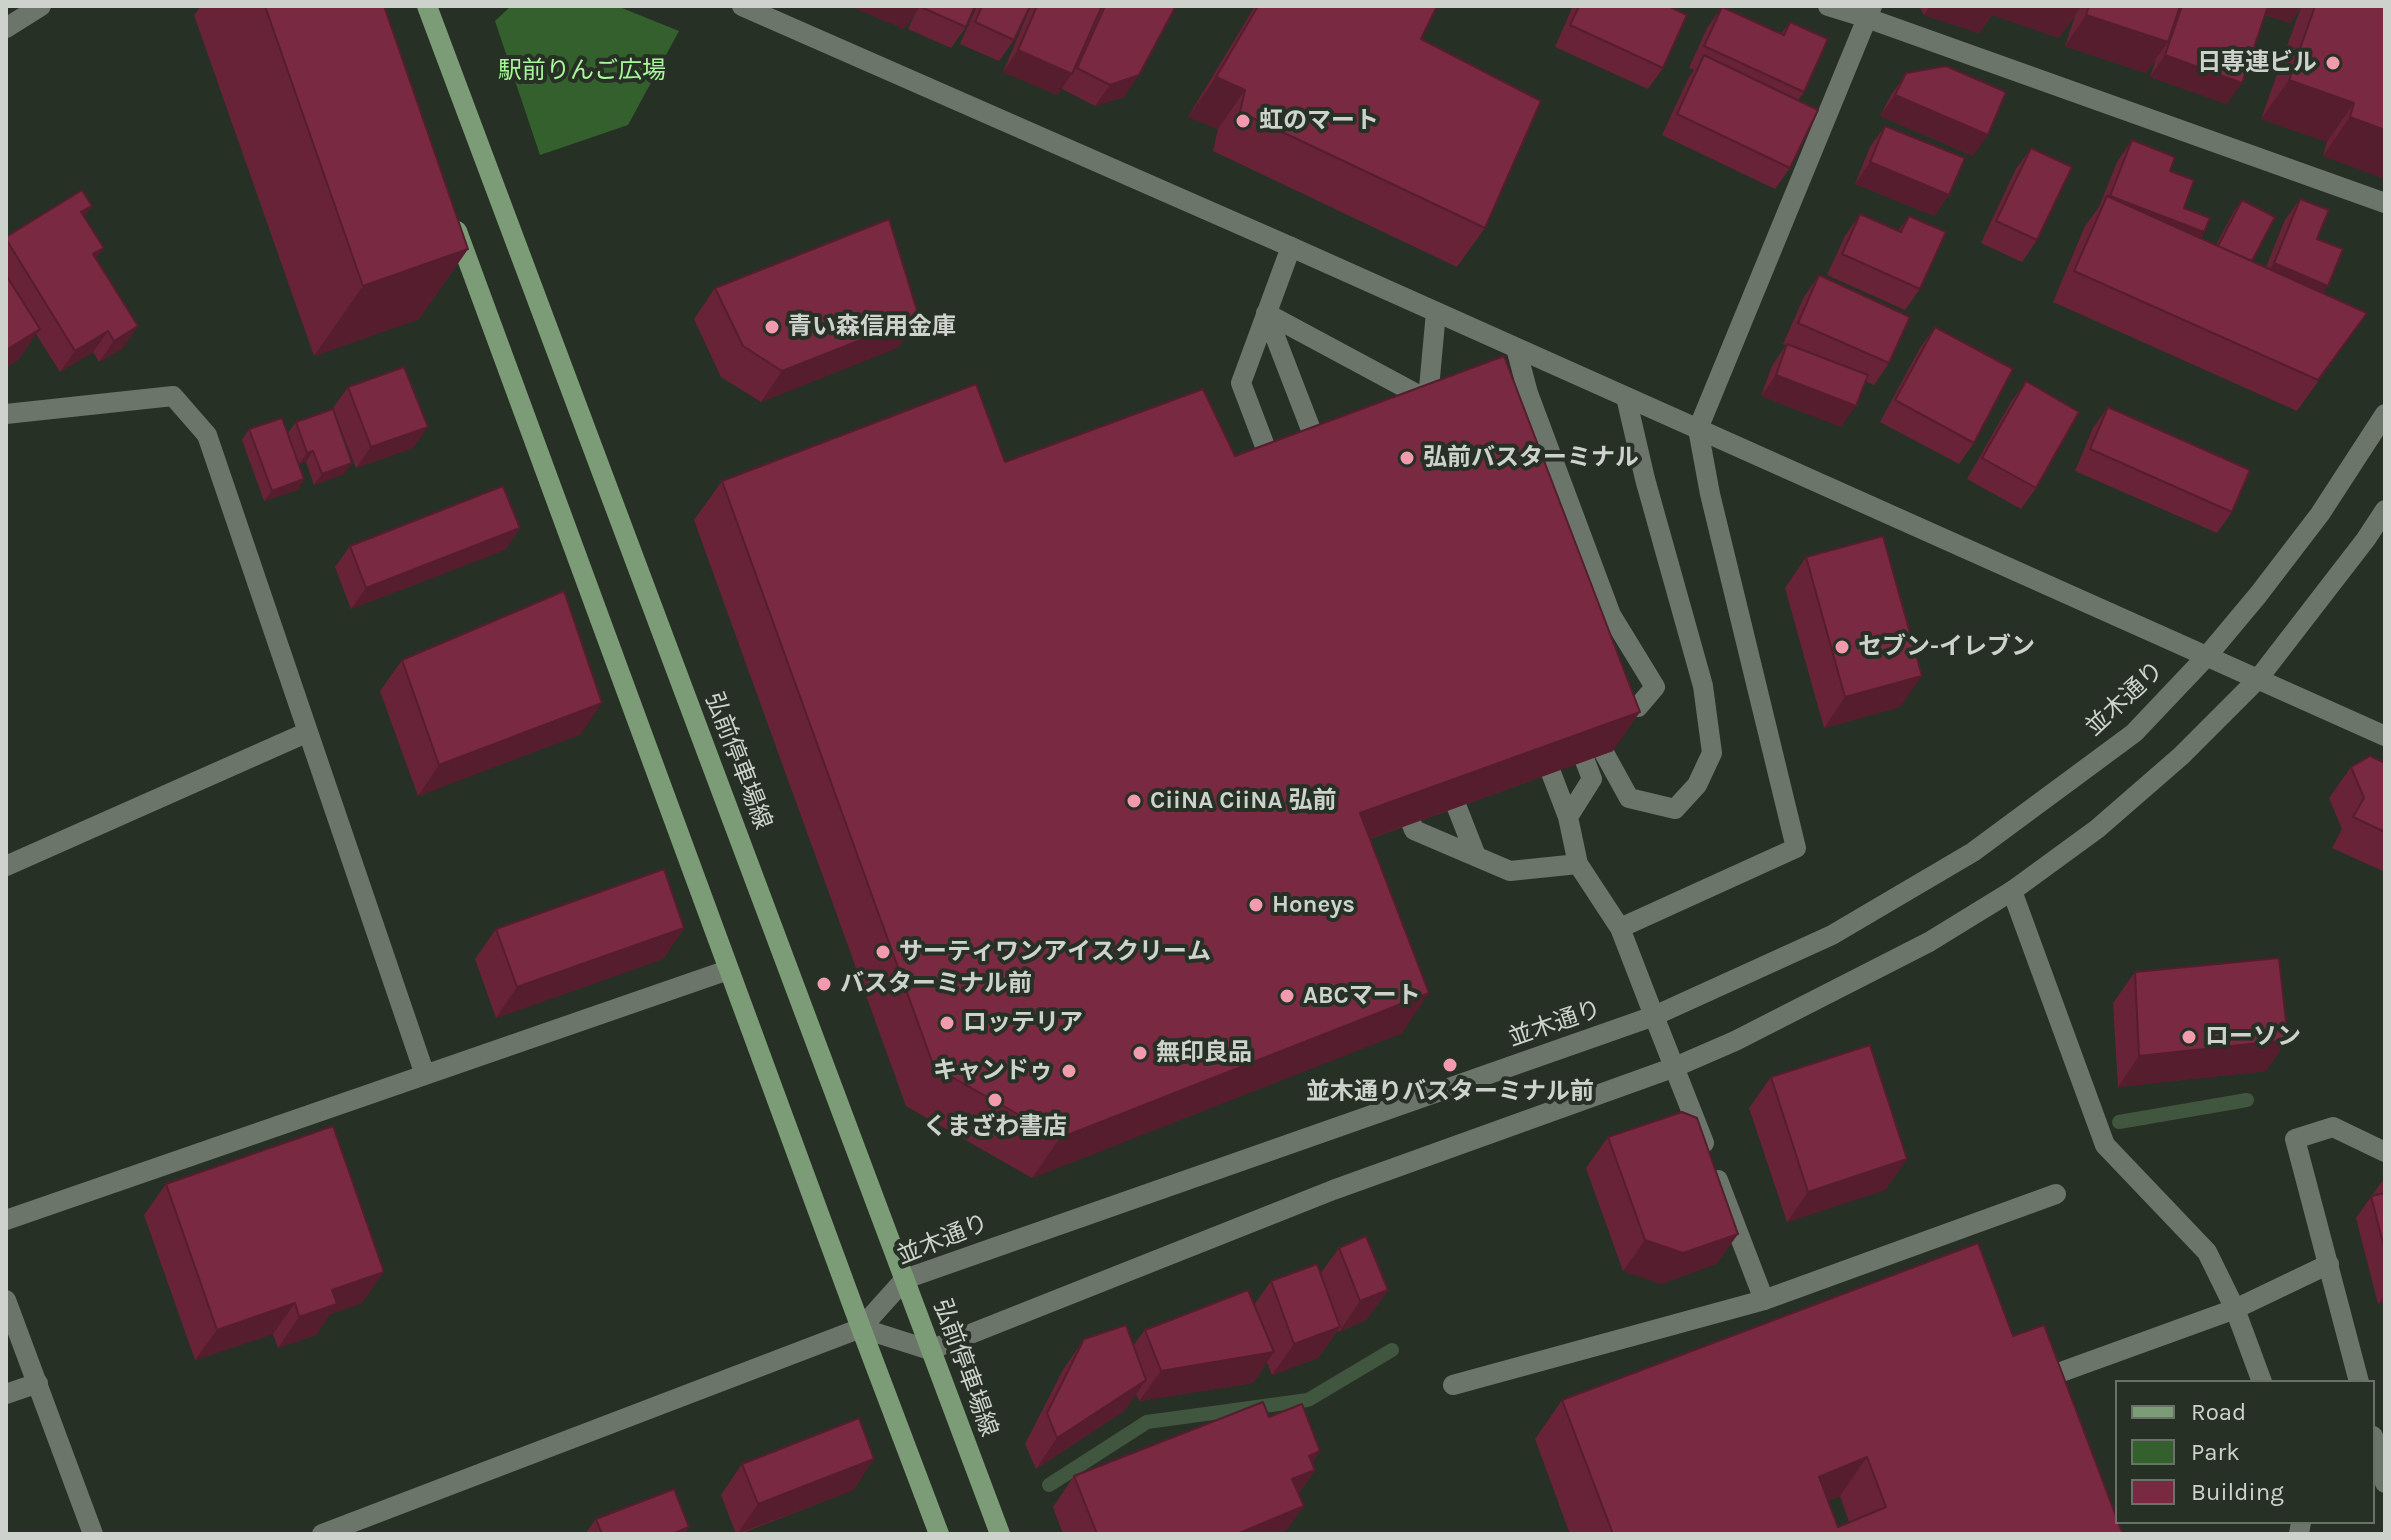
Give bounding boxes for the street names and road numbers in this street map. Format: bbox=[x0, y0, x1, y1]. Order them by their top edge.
street label: 並木通り bbox=[2080, 656, 2170, 742]
street label: 弘前停車場線 bbox=[699, 689, 777, 833]
street label: 並木通り bbox=[1505, 995, 1605, 1053]
street label: 並木通り bbox=[893, 1209, 993, 1271]
street label: 弘前停車場線 bbox=[927, 1295, 1003, 1441]

